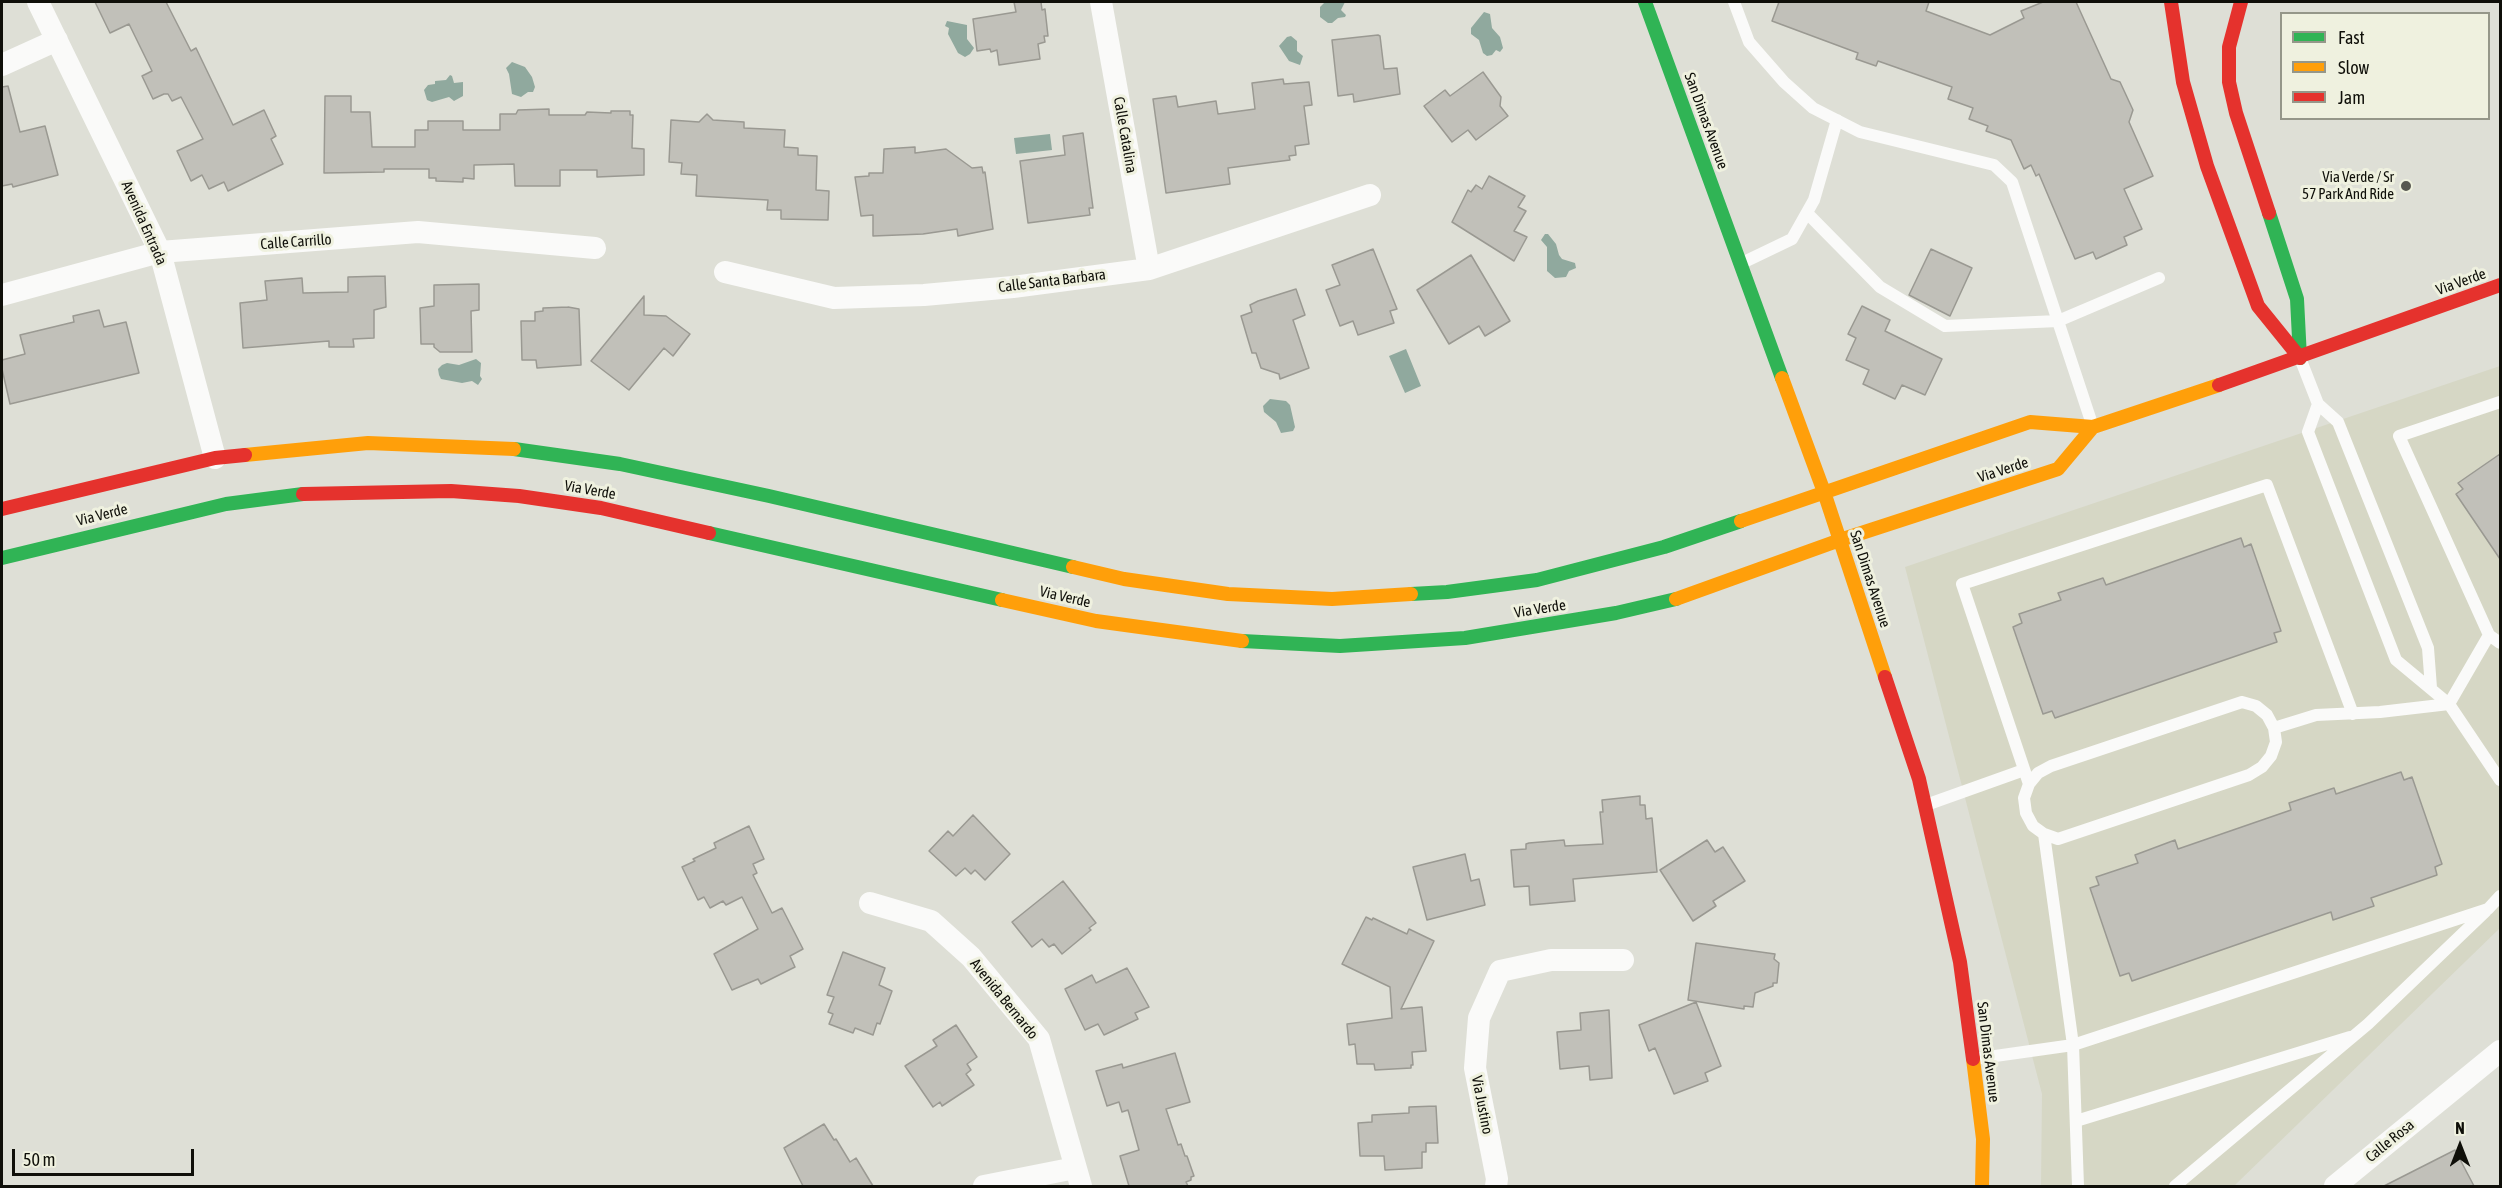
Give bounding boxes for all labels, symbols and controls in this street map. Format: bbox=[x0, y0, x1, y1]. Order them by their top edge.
legend bbox=[2280, 12, 2490, 120]
text: Fast bbox=[2338, 27, 2365, 48]
text: Slow bbox=[2338, 57, 2369, 78]
street label: San Dimas Avenue bbox=[1680, 70, 1732, 172]
text: Jam bbox=[2338, 87, 2365, 108]
street label: Calle Catalina bbox=[1109, 95, 1141, 175]
place label: Via Verde / Sr 57 Park And Ride bbox=[2302, 168, 2394, 203]
street label: Avenida Entrada bbox=[117, 178, 171, 268]
marker: Via Verde / Sr 57 Park And Ride bbox=[2399, 179, 2413, 193]
street label: Calle Carrillo bbox=[260, 231, 332, 253]
street label: Calle Santa Barbara bbox=[997, 265, 1107, 297]
street label: Via Verde bbox=[2434, 265, 2488, 299]
street label: Via Verde bbox=[1976, 453, 2030, 487]
street label: Via Verde bbox=[563, 477, 617, 503]
street label: Via Verde bbox=[75, 500, 129, 530]
street label: San Dimas Avenue bbox=[1846, 528, 1894, 630]
street label: Via Verde bbox=[1038, 582, 1092, 612]
street label: Via Verde bbox=[1513, 596, 1567, 622]
street label: Avenida Bernardo bbox=[966, 955, 1042, 1043]
street label: San Dimas Avenue bbox=[1973, 1001, 2003, 1103]
street label: Via Justino bbox=[1468, 1074, 1496, 1136]
street label: Calle Rosa bbox=[2362, 1116, 2418, 1166]
north arrow bbox=[2430, 1116, 2490, 1176]
text: N bbox=[2455, 1119, 2465, 1137]
scale bar bbox=[15, 1137, 196, 1175]
text: 50 m bbox=[23, 1149, 55, 1170]

